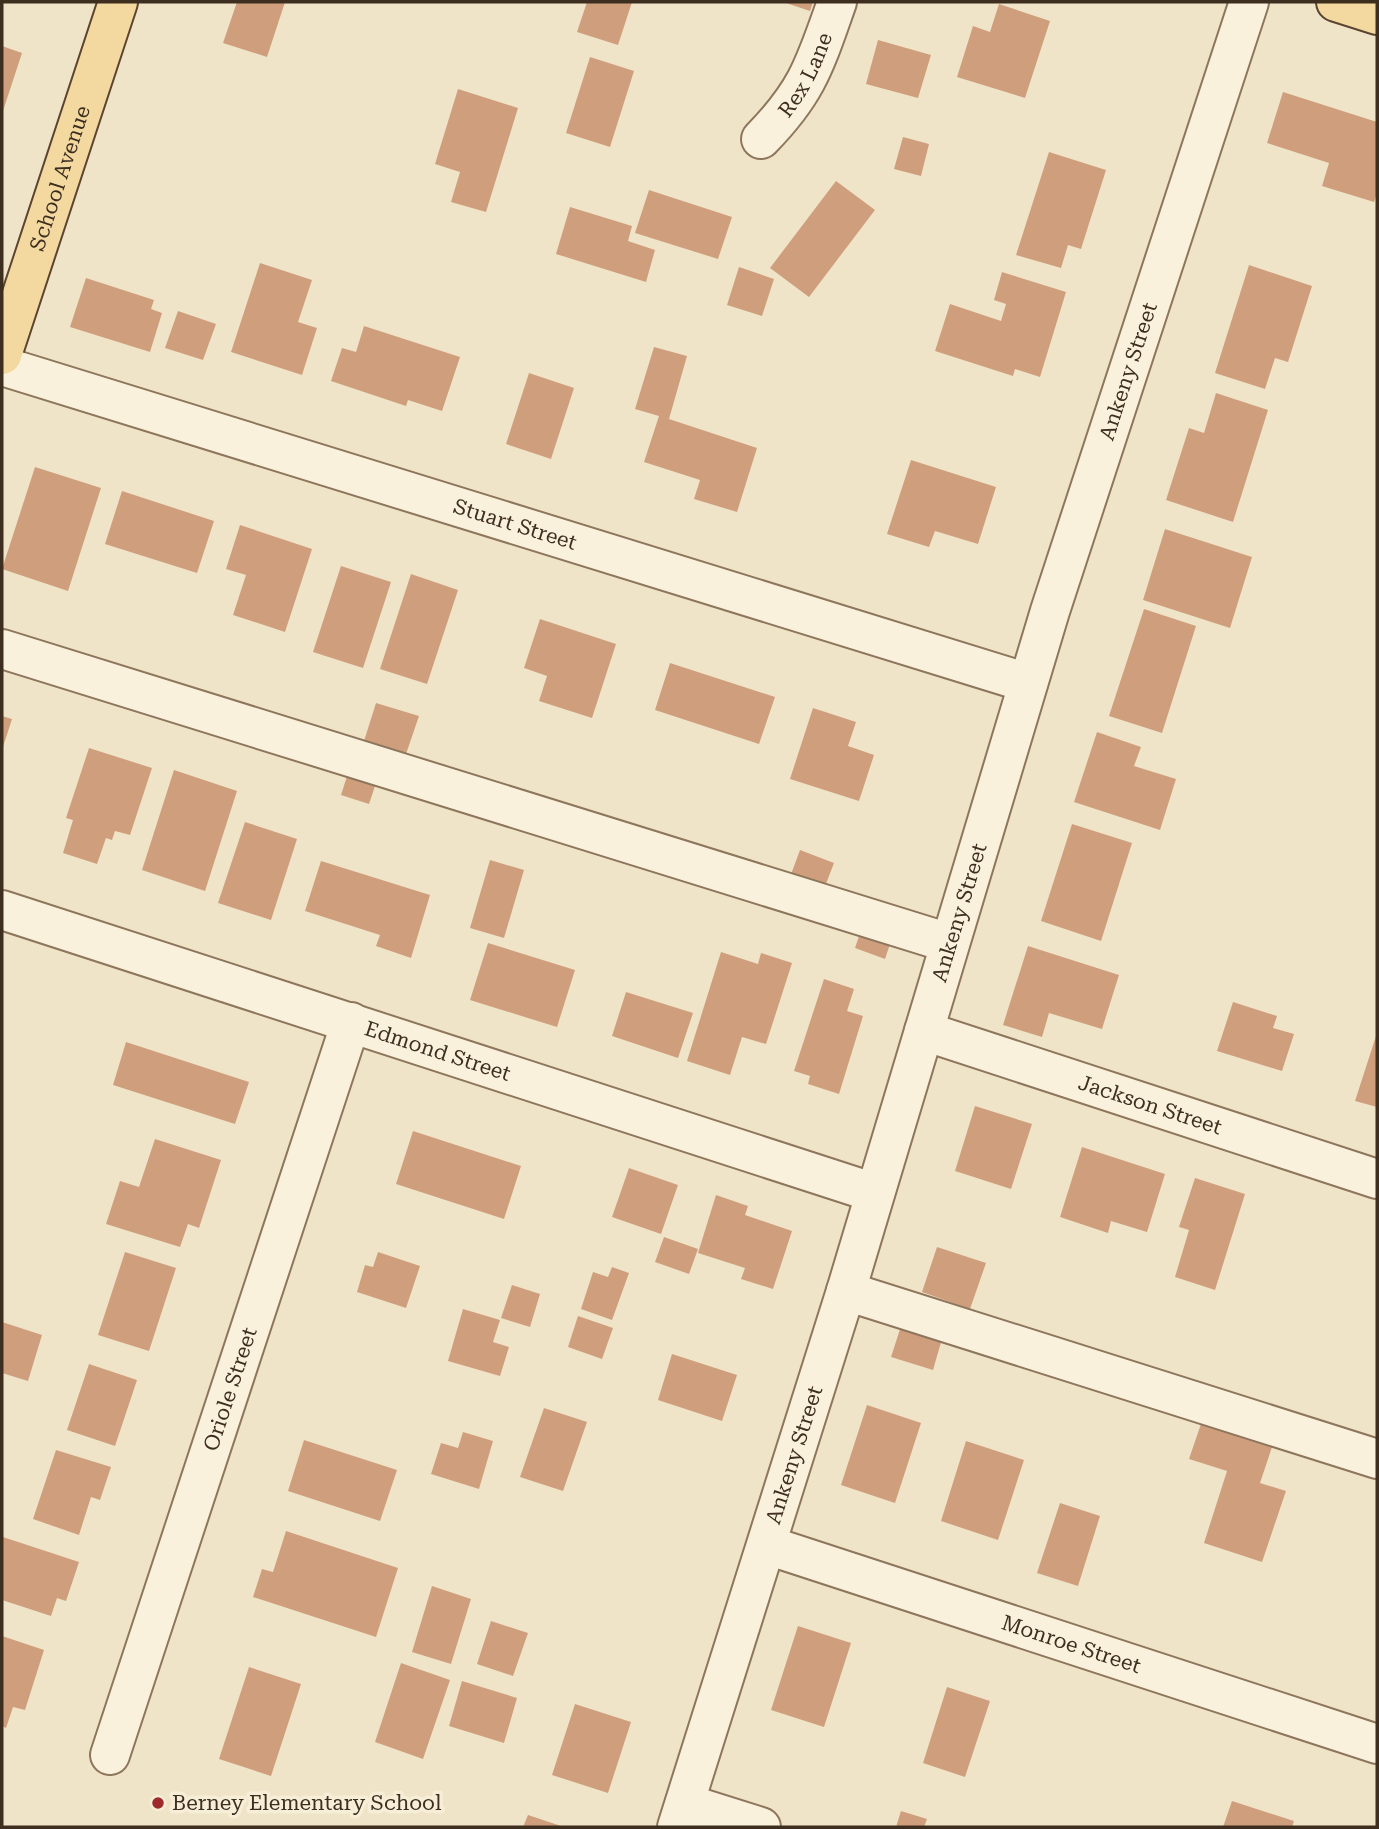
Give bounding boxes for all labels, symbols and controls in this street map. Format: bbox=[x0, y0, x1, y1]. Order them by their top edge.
street label: Rex Lane bbox=[774, 29, 837, 122]
street label: School Avenue bbox=[25, 102, 95, 254]
street label: Ankeny Street bbox=[1095, 299, 1162, 443]
street label: Stuart Street bbox=[451, 494, 580, 555]
street label: Ankeny Street bbox=[927, 840, 992, 985]
street label: Edmond Street bbox=[362, 1016, 514, 1086]
street label: Jackson Street bbox=[1076, 1070, 1225, 1140]
street label: Oriole Street bbox=[199, 1324, 262, 1454]
street label: Ankeny Street bbox=[761, 1383, 827, 1527]
street label: Monroe Street bbox=[999, 1610, 1144, 1678]
place label: Berney Elementary School bbox=[172, 1791, 442, 1815]
marker: Berney Elementary School bbox=[150, 1795, 166, 1811]

